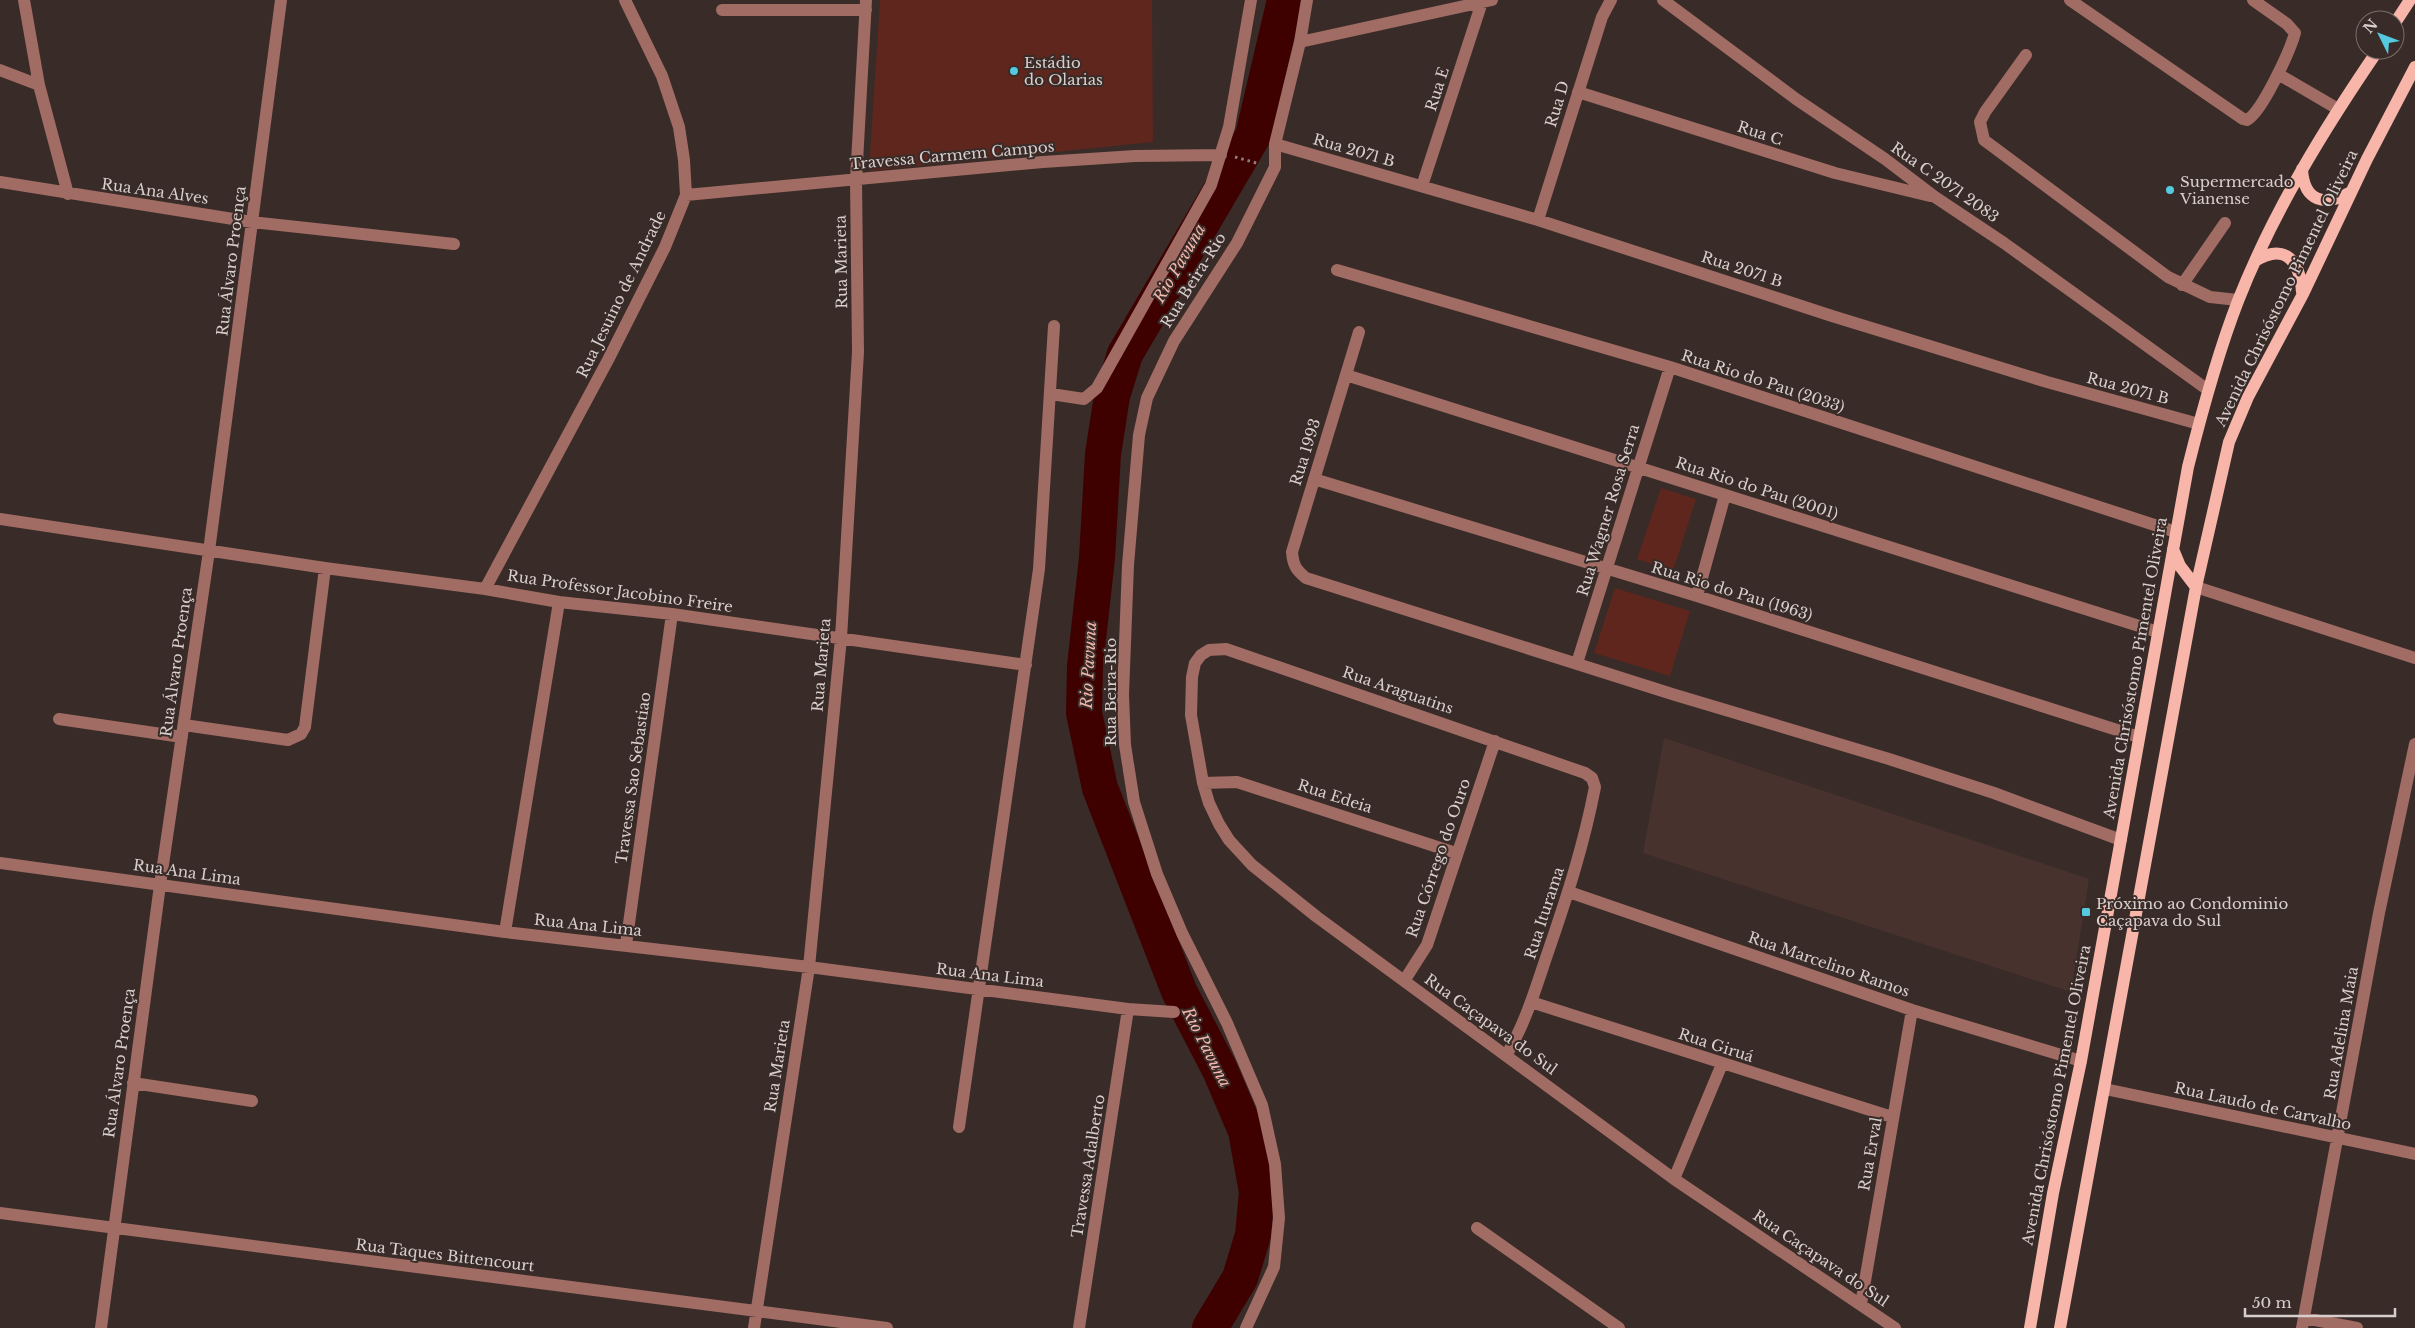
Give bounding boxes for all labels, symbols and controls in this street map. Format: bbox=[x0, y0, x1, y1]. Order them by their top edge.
north arrow bbox=[2355, 10, 2405, 60]
text: N bbox=[2359, 15, 2381, 37]
place label: Estádio do Olarias bbox=[1024, 53, 1103, 89]
street label: Rua E bbox=[1421, 64, 1453, 113]
marker: Estádio do Olarias bbox=[1008, 65, 1020, 77]
street label: Rua D bbox=[1541, 78, 1573, 130]
street label: Rua C bbox=[1735, 117, 1785, 149]
street label: Rua 2071 B bbox=[1311, 129, 1397, 171]
street label: Travessa Carmem Campos bbox=[849, 137, 1055, 173]
street label: Rua C 2071 2083 bbox=[1887, 138, 2003, 226]
street label: Avenida Chrisóstomo Pimentel Oliveira bbox=[2210, 146, 2362, 430]
place label: Supermercado Vianense bbox=[2179, 172, 2294, 208]
street label: Rua Ana Alves bbox=[100, 174, 210, 208]
street label: Rua Álvaro Proença bbox=[212, 184, 250, 337]
marker: Supermercado Vianense bbox=[2164, 184, 2176, 196]
street label: Rua Jesuino de Andrade bbox=[572, 207, 670, 381]
street label: Rua Marieta bbox=[831, 214, 851, 309]
water label: Rio Pavuna bbox=[1148, 220, 1210, 307]
street label: Rua Beira-Rio bbox=[1156, 229, 1230, 331]
street label: Rua 2071 B bbox=[1699, 247, 1785, 291]
street label: Rua Rio do Pau (2033) bbox=[1679, 346, 1847, 416]
street label: Rua 2071 B bbox=[2085, 368, 2171, 408]
street label: Rua 1993 bbox=[1286, 416, 1324, 488]
street label: Rua Wagner Rosa Serra bbox=[1573, 421, 1643, 598]
street label: Rua Rio do Pau (2001) bbox=[1673, 453, 1841, 523]
street label: Avenida Chrisóstomo Pimentel Oliveira bbox=[2099, 515, 2171, 821]
street label: Rua Rio do Pau (1963) bbox=[1649, 557, 1815, 625]
street label: Rua Professor Jacobino Freire bbox=[506, 566, 734, 616]
street label: Rua Álvaro Proença bbox=[156, 585, 196, 738]
street label: Rua Marieta bbox=[807, 617, 835, 713]
water label: Rio Pavuna bbox=[1076, 621, 1100, 710]
street label: Rua Beira-Rio bbox=[1101, 638, 1120, 746]
street label: Rua Araguatins bbox=[1340, 662, 1456, 718]
street label: Travessa Sao Sebastiao bbox=[611, 690, 655, 865]
street label: Rua Edeia bbox=[1295, 775, 1375, 817]
street label: Rua Córrego do Ouro bbox=[1402, 776, 1474, 940]
street label: Rua Ana Lima bbox=[132, 855, 243, 889]
street label: Rua Iturama bbox=[1520, 864, 1568, 962]
place label: Próximo ao Condominio Caçapava do Sul bbox=[2096, 894, 2288, 930]
marker: Próximo ao Condominio Caçapava do Sul bbox=[2080, 906, 2092, 918]
street label: Rua Ana Lima bbox=[533, 910, 644, 940]
street label: Rua Marcelino Ramos bbox=[1746, 927, 1913, 1001]
street label: Avenida Chrisóstomo Pimentel Oliveira bbox=[2017, 942, 2095, 1248]
street label: Rua Ana Lima bbox=[935, 959, 1046, 991]
street label: Rua Adelina Maia bbox=[2320, 964, 2362, 1101]
street label: Rua Caçapava do Sul bbox=[1421, 969, 1561, 1079]
street label: Rua Álvaro Proença bbox=[99, 986, 139, 1139]
water label: Rio Pavuna bbox=[1178, 1003, 1236, 1091]
street label: Rua Marieta bbox=[760, 1017, 794, 1114]
street label: Rua Giruá bbox=[1676, 1024, 1757, 1066]
street label: Rua Laudo de Carvalho bbox=[2173, 1078, 2354, 1134]
street label: Travessa Adalberto bbox=[1067, 1093, 1109, 1239]
street label: Rua Erval bbox=[1854, 1116, 1886, 1192]
street label: Rua Caçapava do Sul bbox=[1750, 1206, 1893, 1311]
street label: Rua Taques Bittencourt bbox=[355, 1235, 536, 1275]
scale bar bbox=[2245, 1286, 2395, 1318]
text: 50 m bbox=[2252, 1293, 2292, 1312]

